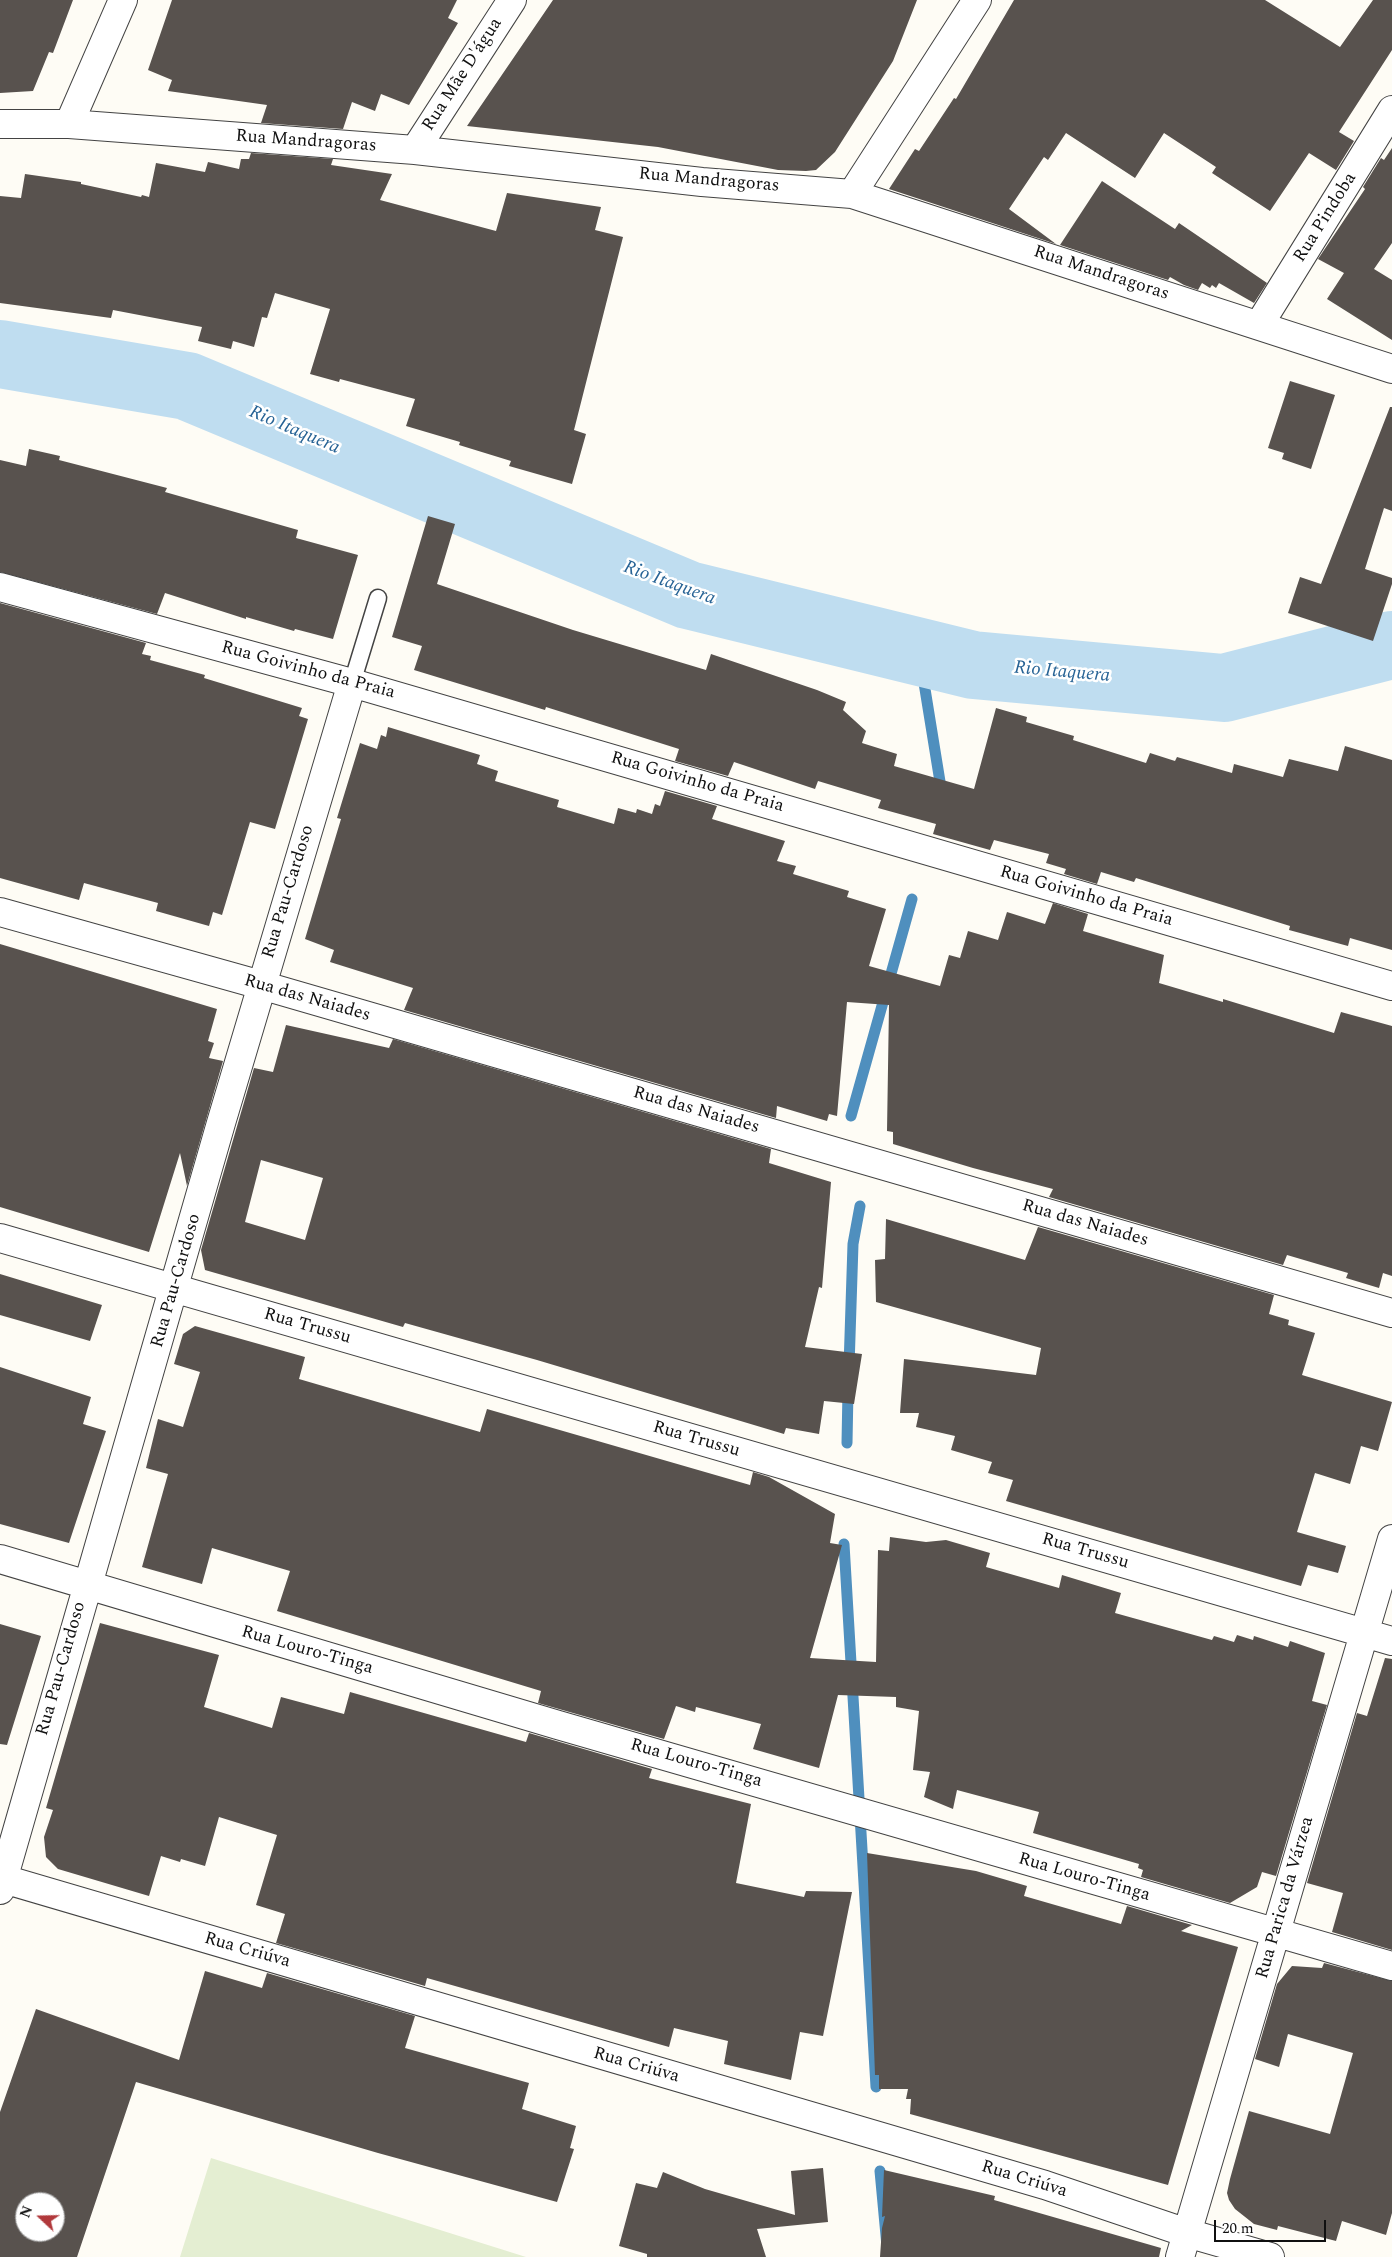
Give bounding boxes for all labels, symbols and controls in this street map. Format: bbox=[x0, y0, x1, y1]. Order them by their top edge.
street label: Rua Mãe D'água bbox=[418, 14, 508, 136]
street label: Rua Mandragoras bbox=[235, 126, 377, 158]
street label: Rua Mandragoras bbox=[638, 164, 780, 198]
street label: Rua Pindoba bbox=[1290, 169, 1362, 267]
street label: Rua Mandragoras bbox=[1031, 242, 1171, 306]
water label: Rio Itaquera bbox=[245, 402, 343, 460]
water label: Rio Itaquera bbox=[620, 557, 718, 611]
street label: Rua Goivinho da Praia bbox=[219, 637, 397, 705]
water label: Rio Itaquera bbox=[1013, 657, 1111, 689]
street label: Rua Goivinho da Praia bbox=[608, 748, 786, 818]
street label: Rua Pau-Cardoso bbox=[258, 823, 320, 961]
street label: Rua Goivinho da Praia bbox=[997, 862, 1175, 932]
street label: Rua das Naiades bbox=[241, 971, 373, 1027]
street label: Rua das Naiades bbox=[630, 1083, 762, 1139]
street label: Rua das Naiades bbox=[1019, 1196, 1151, 1252]
street label: Rua Pau-Cardoso bbox=[148, 1212, 206, 1350]
street label: Rua Trussu bbox=[261, 1304, 353, 1350]
street label: Rua Trussu bbox=[650, 1417, 742, 1463]
street label: Rua Trussu bbox=[1039, 1529, 1131, 1575]
street label: Rua Pau-Cardoso bbox=[33, 1600, 91, 1738]
street label: Rua Louro-Tinga bbox=[239, 1622, 375, 1680]
street label: Rua Louro-Tinga bbox=[628, 1735, 764, 1793]
street label: Rua Parica da Várzea bbox=[1252, 1814, 1320, 1982]
street label: Rua Louro-Tinga bbox=[1016, 1849, 1152, 1907]
street label: Rua Criúva bbox=[201, 1928, 293, 1974]
street label: Rua Criúva bbox=[590, 2043, 682, 2089]
street label: Rua Criúva bbox=[978, 2157, 1070, 2203]
north arrow bbox=[15, 2192, 65, 2242]
text: N bbox=[15, 2203, 38, 2221]
scale bar bbox=[1217, 2210, 1330, 2242]
text: 20 m bbox=[1222, 2217, 1254, 2240]

